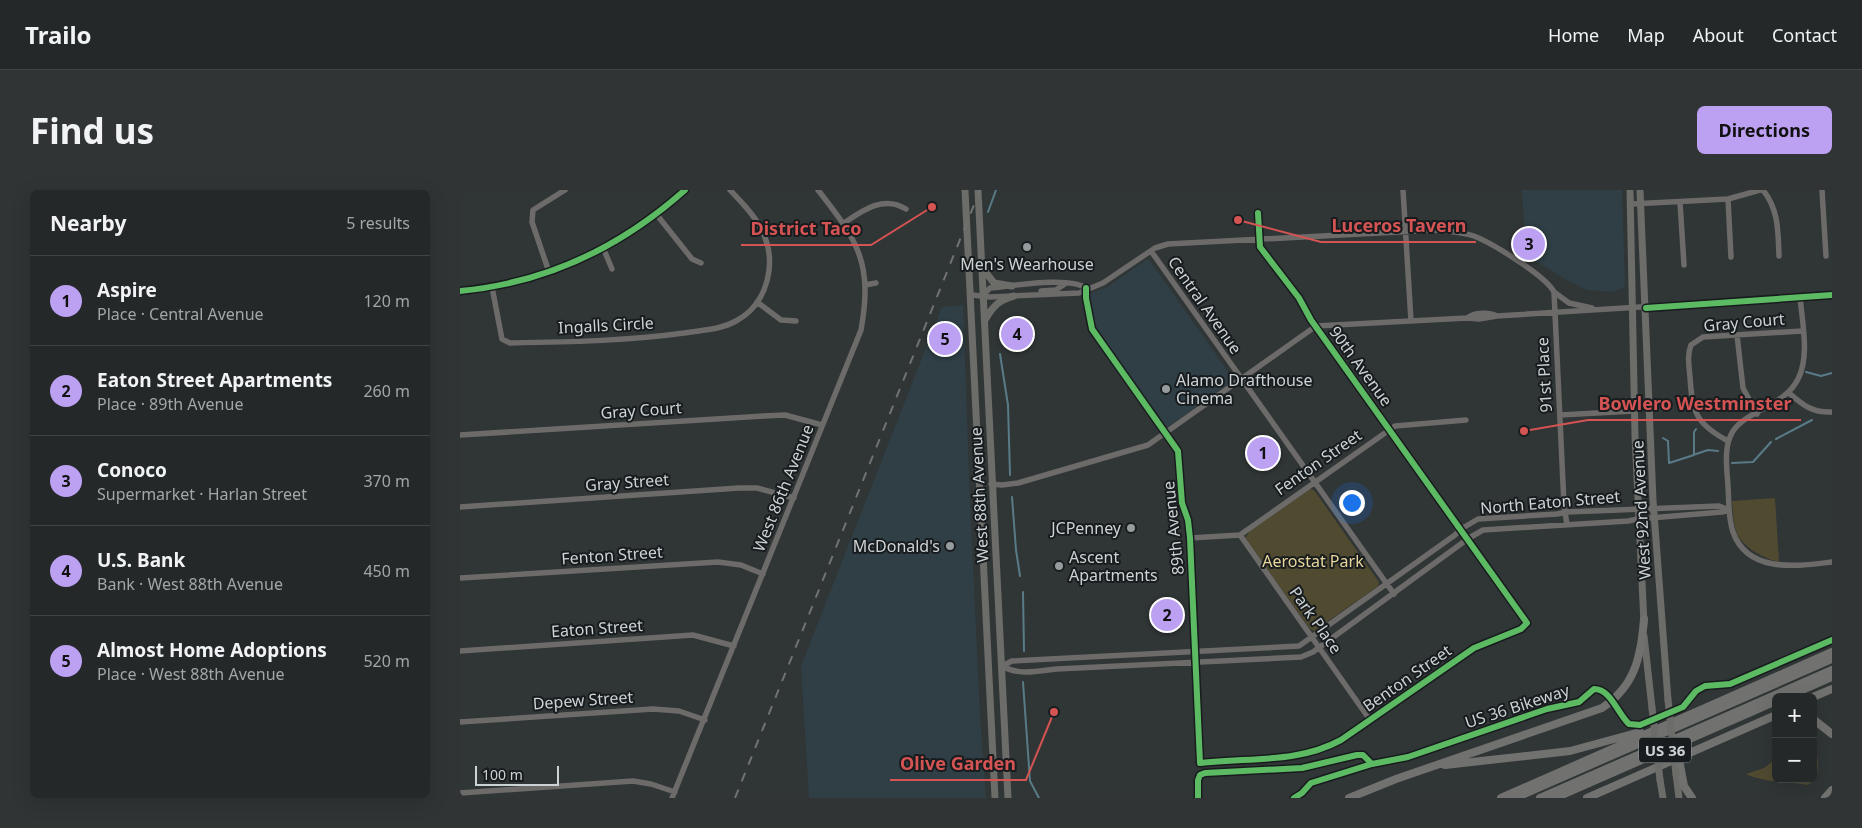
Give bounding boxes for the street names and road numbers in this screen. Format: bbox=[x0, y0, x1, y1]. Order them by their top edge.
street label: Central Avenue bbox=[1163, 252, 1247, 358]
street label: Gray Court bbox=[1703, 307, 1786, 337]
street label: Ingalls Circle bbox=[558, 312, 654, 338]
street label: 90th Avenue bbox=[1324, 321, 1398, 411]
street label: 91st Place bbox=[1531, 337, 1557, 413]
street label: Gray Court bbox=[600, 396, 683, 424]
street label: West 86th Avenue bbox=[747, 421, 819, 555]
street label: Fenton Street bbox=[1270, 424, 1366, 500]
street label: West 88th Avenue bbox=[964, 427, 994, 563]
street label: West 92nd Avenue bbox=[1626, 440, 1656, 580]
street label: Gray Street bbox=[584, 468, 670, 496]
street label: 89th Avenue bbox=[1157, 480, 1189, 576]
street label: North Eaton Street bbox=[1479, 485, 1621, 519]
street label: Fenton Street bbox=[561, 540, 664, 570]
street label: Park Place bbox=[1285, 582, 1347, 658]
street label: Eaton Street bbox=[550, 614, 644, 642]
street label: Benton Street bbox=[1358, 639, 1456, 717]
street label: US 36 Bikeway bbox=[1462, 679, 1573, 733]
street label: Depew Street bbox=[532, 686, 634, 714]
road number: US 36 bbox=[1639, 738, 1691, 762]

